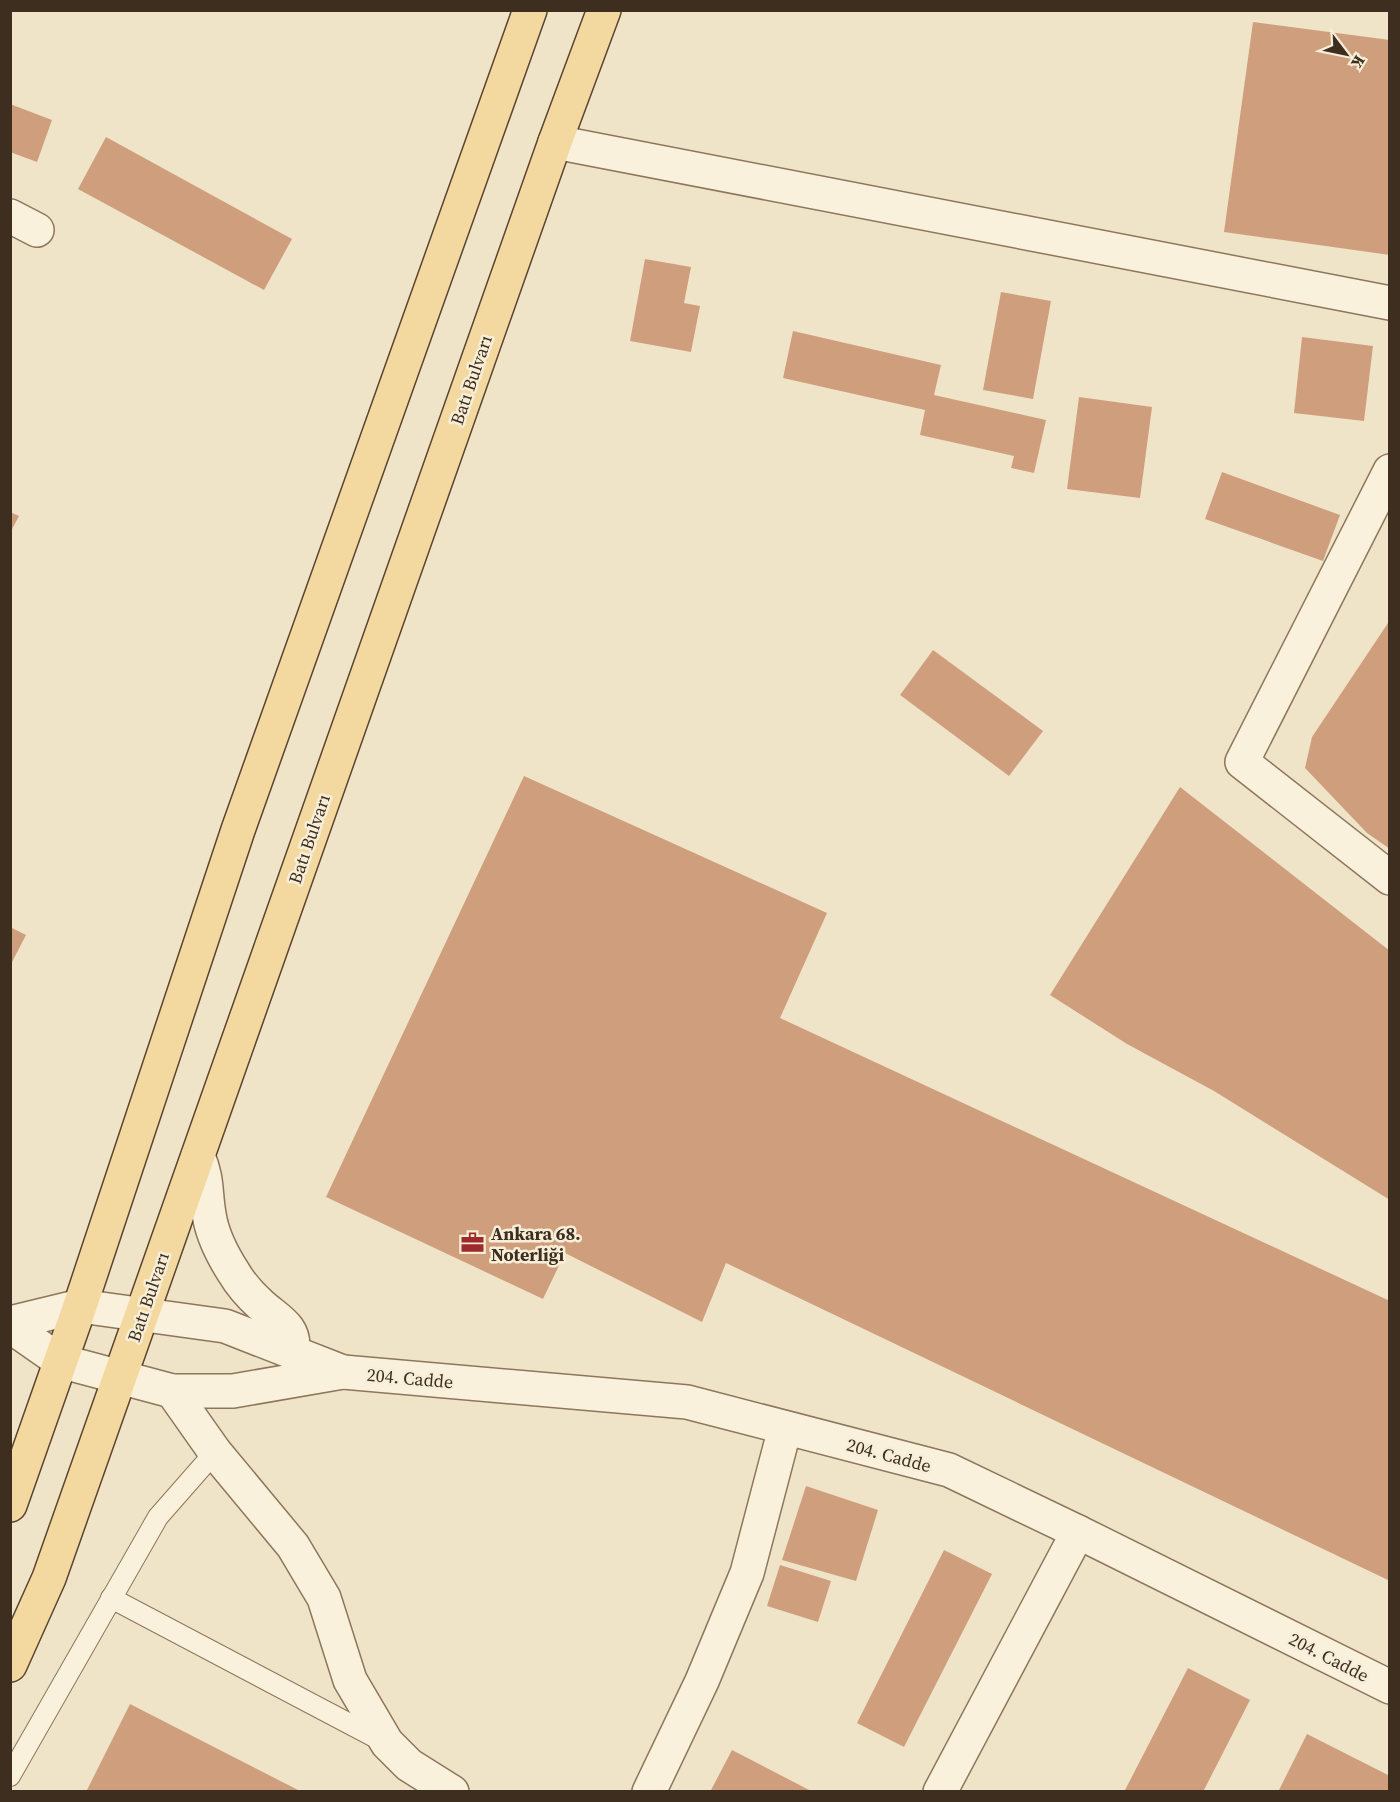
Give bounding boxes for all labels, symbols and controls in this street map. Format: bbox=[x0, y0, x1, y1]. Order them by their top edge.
north arrow bbox=[1316, 24, 1376, 84]
text: K bbox=[1346, 51, 1371, 73]
street label: Batı Bulvarı bbox=[444, 332, 498, 428]
street label: Batı Bulvarı bbox=[282, 791, 336, 887]
place label: Ankara 68. Noterliği bbox=[491, 1221, 581, 1267]
office icon: Ankara 68. Noterliği bbox=[460, 1230, 486, 1256]
street label: Batı Bulvarı bbox=[121, 1249, 175, 1345]
street label: 204. Cadde bbox=[366, 1362, 454, 1394]
street label: 204. Cadde bbox=[844, 1432, 934, 1478]
street label: 204. Cadde bbox=[1285, 1626, 1373, 1688]

